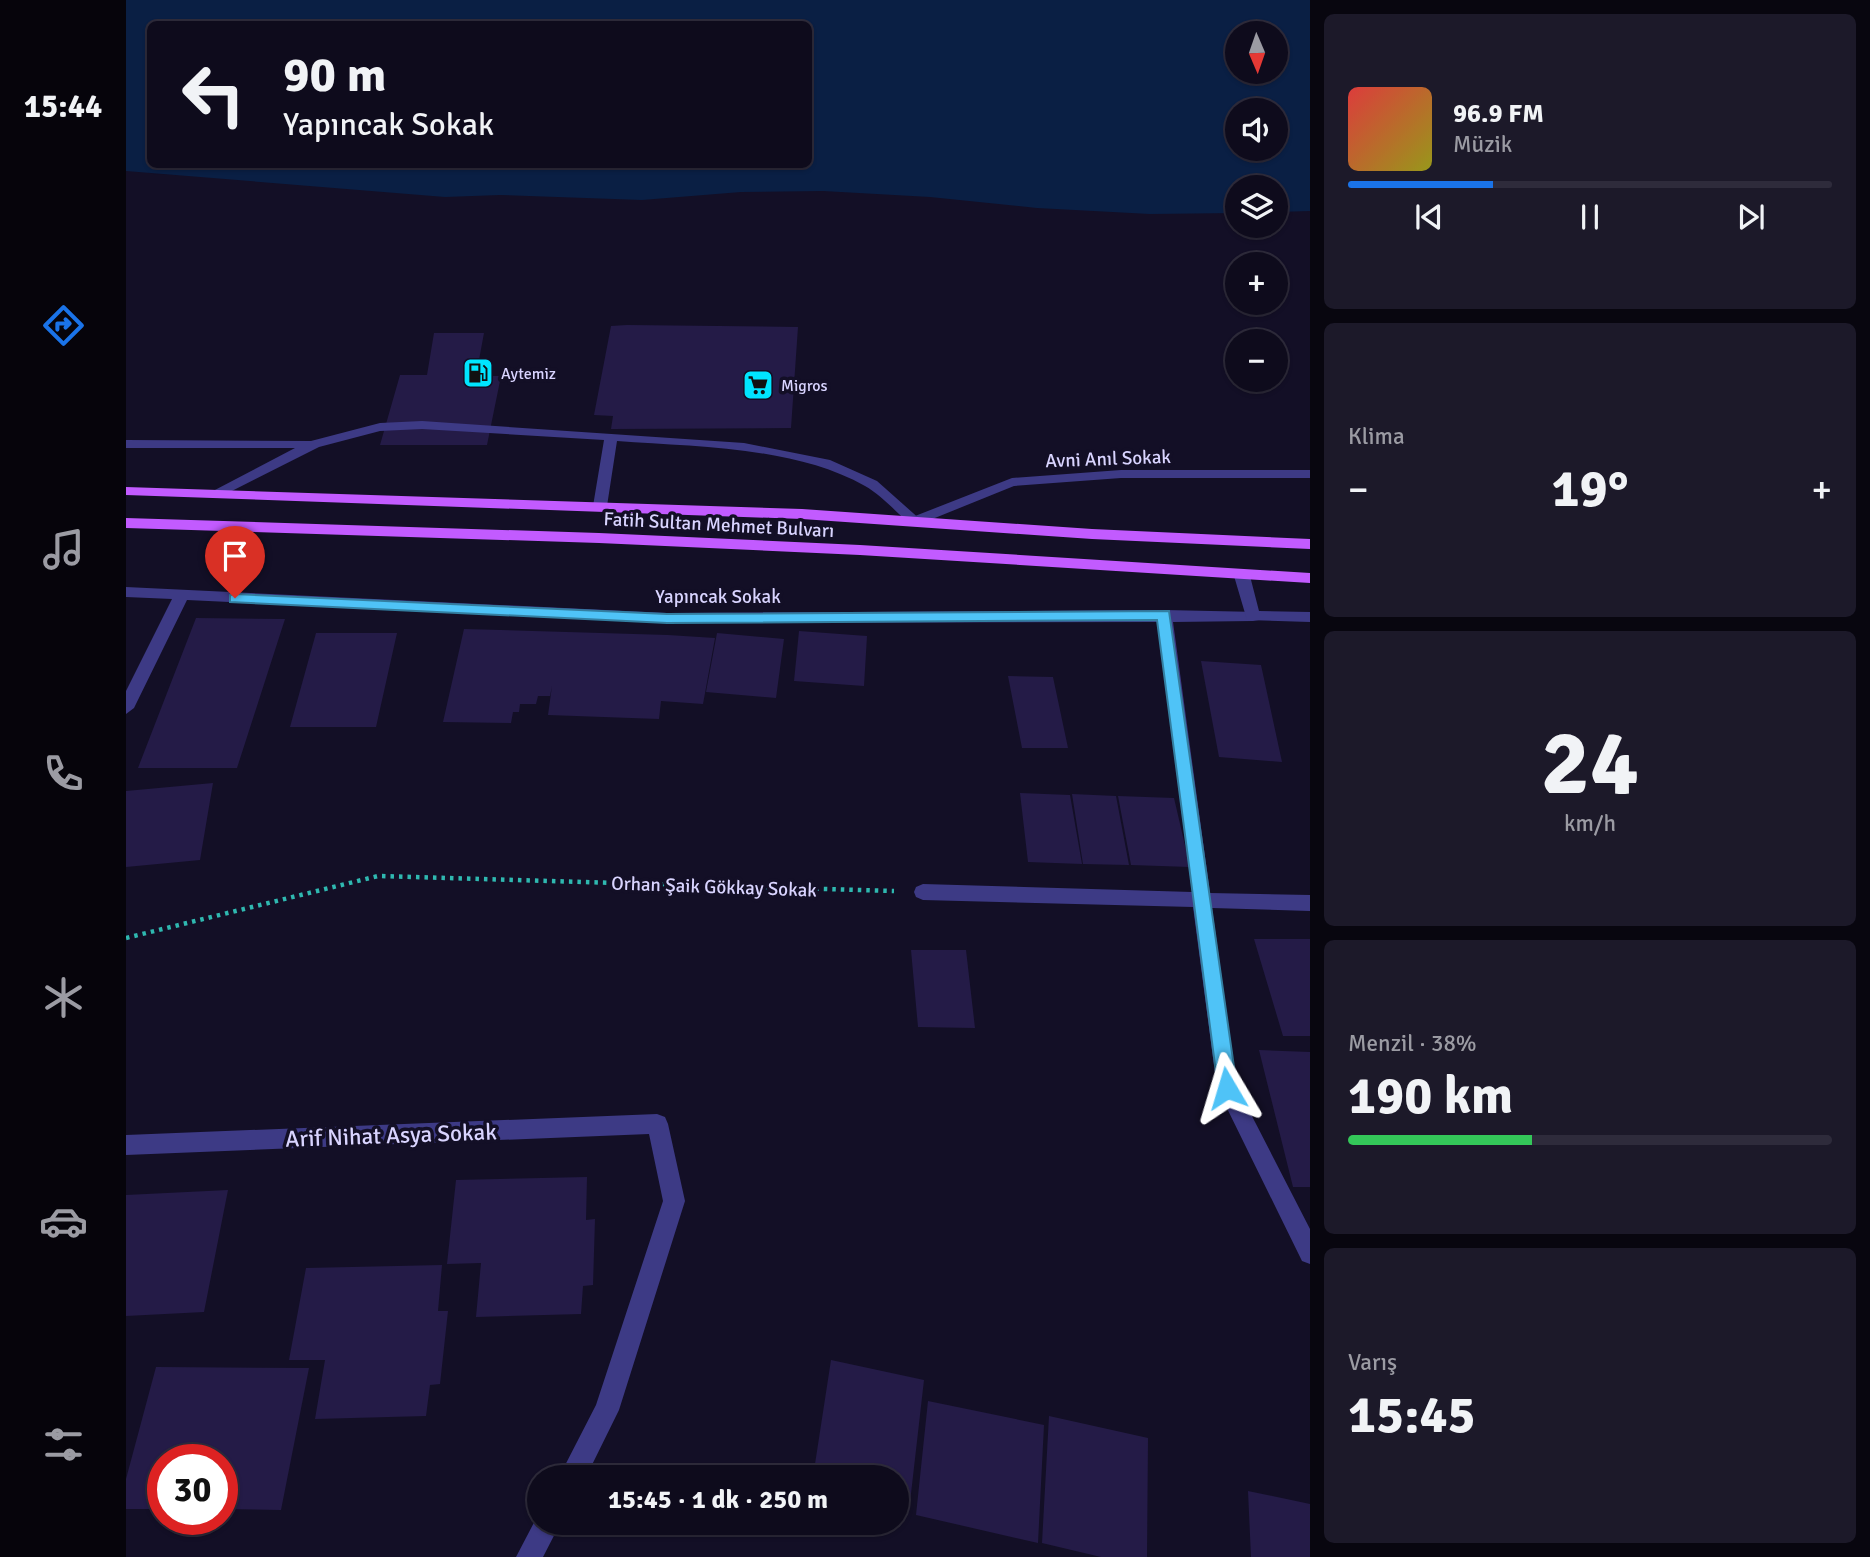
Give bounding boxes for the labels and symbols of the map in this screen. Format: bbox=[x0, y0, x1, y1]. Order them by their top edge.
north arrow bbox=[1225, 21, 1288, 84]
fuel station icon: Aytemiz bbox=[461, 356, 495, 390]
place label: Aytemiz bbox=[501, 364, 556, 384]
supermarket icon: Migros bbox=[741, 368, 775, 402]
place label: Migros bbox=[781, 376, 828, 396]
street label: Avni Anıl Sokak bbox=[1045, 445, 1172, 473]
street label: Fatih Sultan Mehmet Bulvarı bbox=[603, 507, 835, 543]
pin bbox=[205, 526, 265, 598]
street label: Yapıncak Sokak bbox=[655, 585, 781, 609]
street label: Orhan Şaik Gökkay Sokak bbox=[611, 871, 818, 903]
position arrow bbox=[1190, 1051, 1264, 1125]
street label: Arif Nihat Asya Sokak bbox=[285, 1117, 498, 1154]
speed limit sign: 30 bbox=[147, 1444, 238, 1535]

